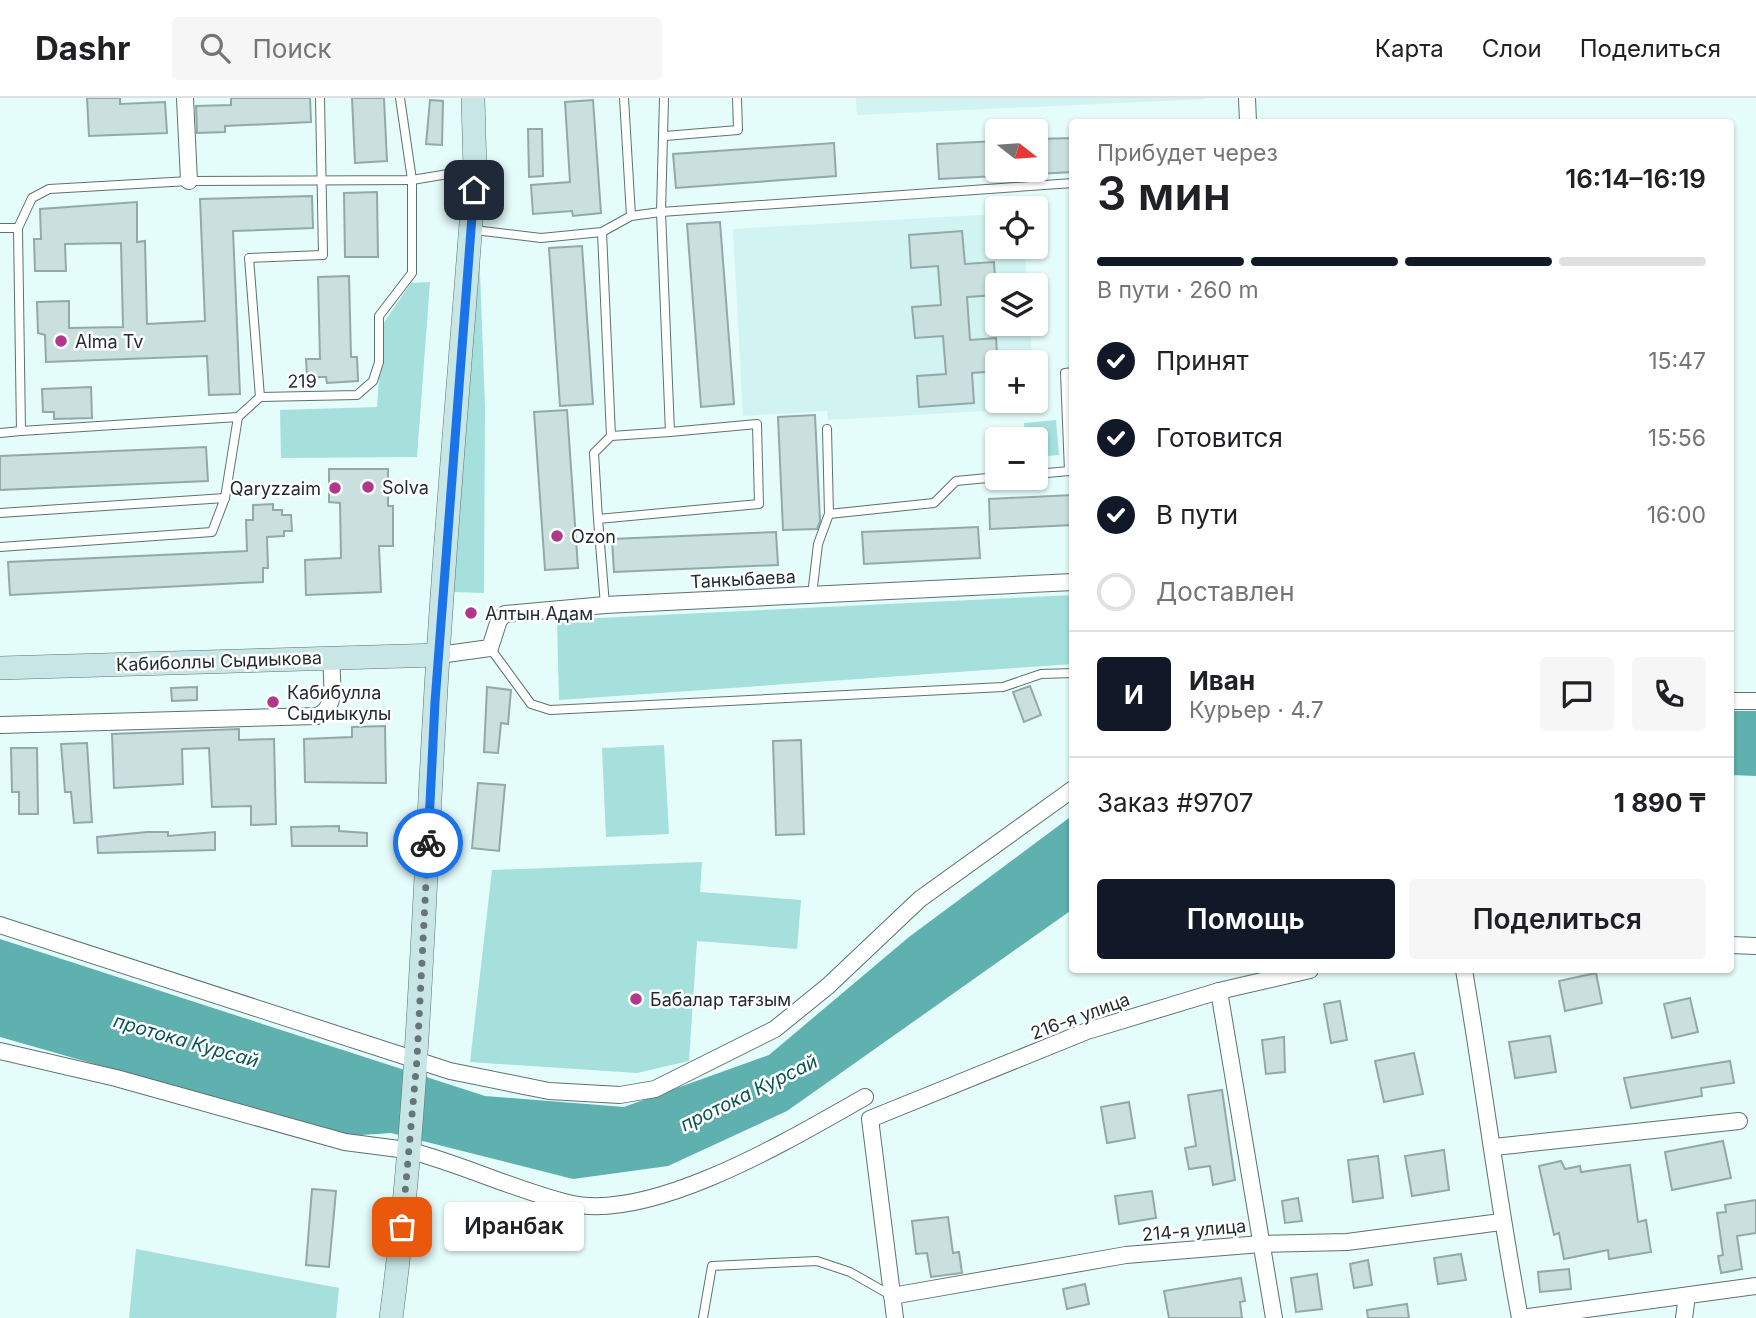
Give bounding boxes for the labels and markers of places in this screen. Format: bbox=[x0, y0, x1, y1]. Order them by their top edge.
pin bbox=[444, 160, 504, 220]
place label: Alma Tv bbox=[75, 331, 143, 352]
marker: Alma Tv bbox=[53, 333, 69, 349]
place label: Solva bbox=[382, 477, 429, 498]
place label: Qaryzzaim bbox=[230, 478, 321, 499]
marker: Solva bbox=[360, 479, 376, 495]
marker: Qaryzzaim bbox=[327, 480, 343, 496]
place label: Ozon bbox=[571, 526, 616, 547]
marker: Ozon bbox=[549, 528, 565, 544]
place label: Алтын Адам bbox=[485, 603, 593, 624]
marker: Алтын Адам bbox=[463, 605, 479, 621]
place label: Кабибулла Сыдиыкулы bbox=[287, 682, 391, 724]
marker: Кабибулла Сыдиыкулы bbox=[265, 694, 281, 710]
place label: Бабалар тағзым bbox=[650, 989, 791, 1010]
marker: Бабалар тағзым bbox=[628, 991, 644, 1007]
pin bbox=[372, 1197, 432, 1257]
callout: Иранбак bbox=[444, 1202, 584, 1252]

